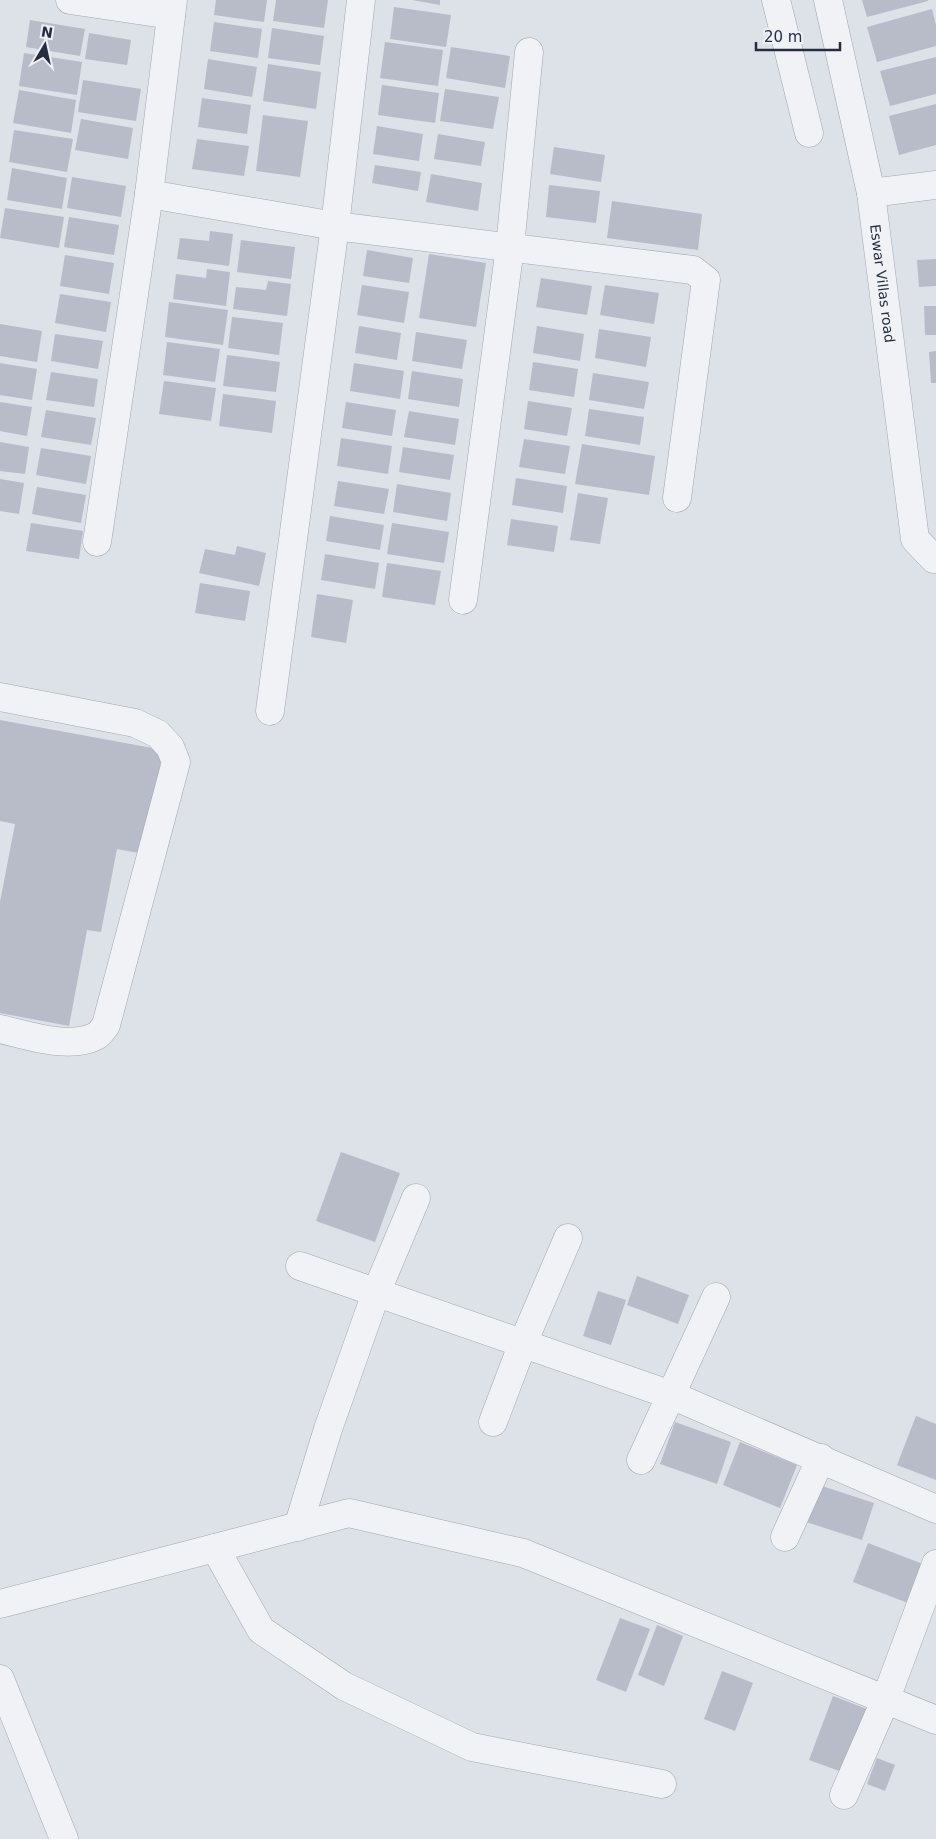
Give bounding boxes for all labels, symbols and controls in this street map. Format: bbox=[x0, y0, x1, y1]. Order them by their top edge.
north arrow bbox=[20, 20, 70, 70]
scale bar bbox=[756, 20, 840, 52]
text: N bbox=[40, 23, 54, 41]
text: 20 m bbox=[764, 28, 802, 46]
street label: Eswar Villas road bbox=[867, 223, 898, 344]

